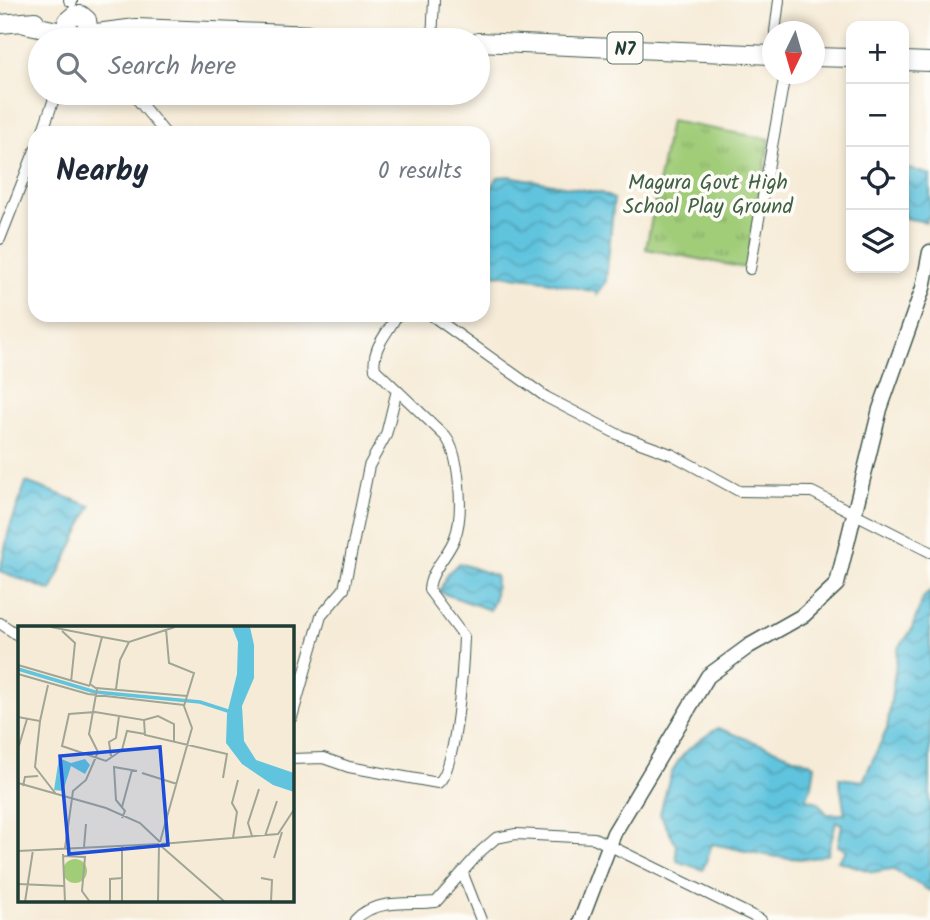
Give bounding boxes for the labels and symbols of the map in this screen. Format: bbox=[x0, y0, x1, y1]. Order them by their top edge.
north arrow bbox=[762, 21, 825, 84]
road number: N7 bbox=[608, 32, 642, 64]
park label: Magura Govt High School Play Ground bbox=[623, 167, 794, 224]
inset map bbox=[18, 626, 294, 902]

